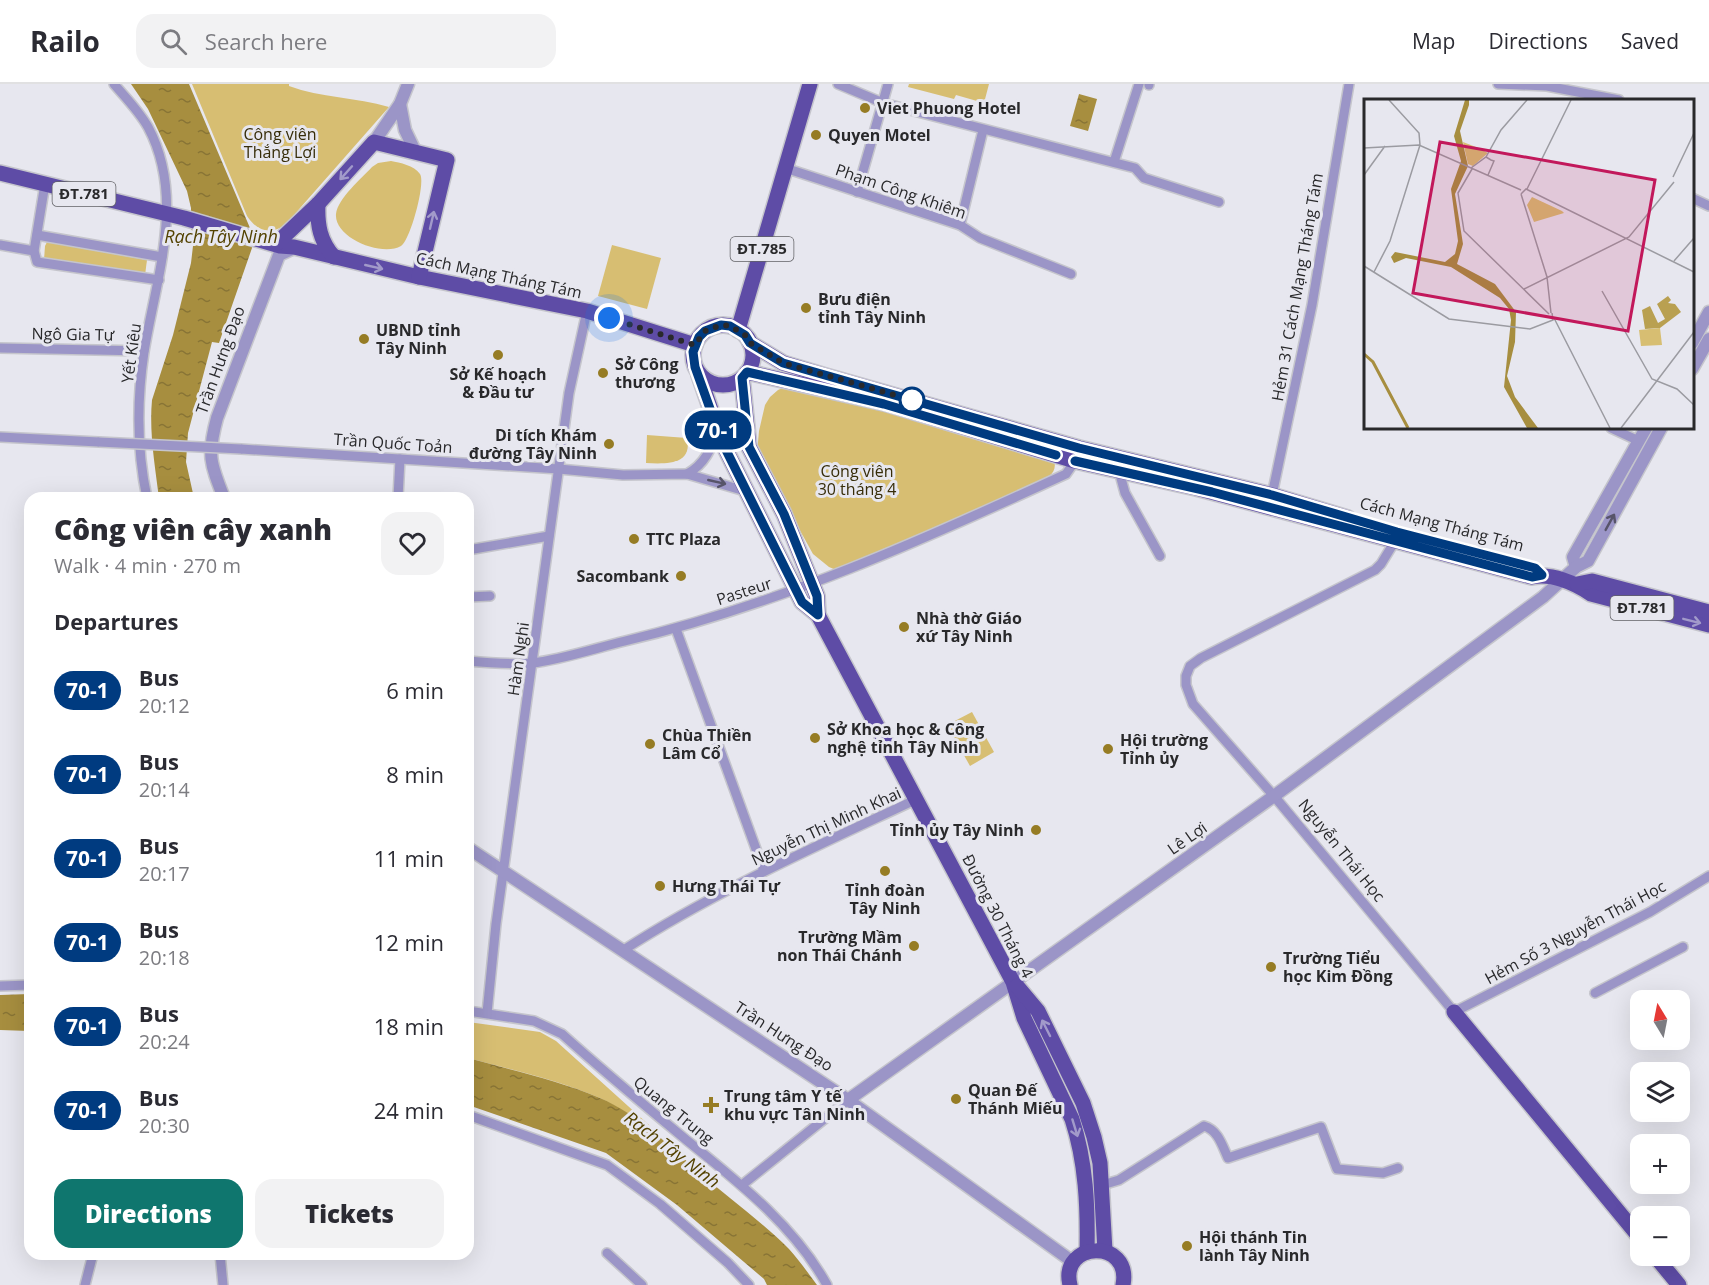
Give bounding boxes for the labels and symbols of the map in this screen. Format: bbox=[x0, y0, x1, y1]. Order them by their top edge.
place label: Viet Phuong Hotel bbox=[877, 97, 1021, 119]
inset map bbox=[1364, 99, 1694, 429]
marker: Viet Phuong Hotel bbox=[858, 101, 872, 115]
park label: Công viên Thắng Lợi bbox=[243, 123, 317, 163]
place label: Quyen Motel bbox=[828, 124, 931, 146]
marker: Quyen Motel bbox=[809, 128, 823, 142]
street label: Phạm Công Khiêm bbox=[833, 158, 969, 224]
one-way arrow bbox=[339, 165, 353, 180]
street label: Hẻm 31 Cách Mạng Tháng Tám bbox=[1266, 171, 1328, 403]
road number: ĐT.781 bbox=[52, 182, 116, 206]
one-way arrow bbox=[427, 211, 438, 230]
water label: Rạch Tây Ninh bbox=[164, 224, 278, 248]
road number: ĐT.785 bbox=[730, 237, 794, 261]
street label: Cách Mạng Tháng Tám bbox=[414, 247, 584, 303]
one-way arrow bbox=[365, 261, 384, 273]
place label: Bưu điện tỉnh Tây Ninh bbox=[818, 288, 926, 328]
marker: Bưu điện tỉnh Tây Ninh bbox=[799, 301, 813, 315]
street label: Trần Hưng Đạo bbox=[190, 303, 250, 417]
your location bbox=[594, 303, 624, 333]
place label: UBND tỉnh Tây Ninh bbox=[376, 319, 461, 359]
street label: Ngô Gia Tự bbox=[31, 322, 116, 346]
street label: Yết Kiêu bbox=[116, 322, 146, 384]
marker: UBND tỉnh Tây Ninh bbox=[357, 332, 371, 346]
marker: Sở Kế hoạch & Đầu tư bbox=[491, 348, 505, 362]
place label: Sở Công thương bbox=[615, 353, 679, 393]
place label: Sở Kế hoạch & Đầu tư bbox=[450, 363, 546, 403]
marker: Sở Công thương bbox=[596, 366, 610, 380]
unlabelled marker bbox=[899, 387, 925, 413]
line badge: 70-1 bbox=[676, 410, 760, 450]
place label: Di tích Khám đường Tây Ninh bbox=[469, 424, 597, 464]
street label: Trần Quốc Toản bbox=[333, 428, 453, 458]
marker: Di tích Khám đường Tây Ninh bbox=[602, 437, 616, 451]
park label: Công viên 30 tháng 4 bbox=[818, 460, 896, 500]
one-way arrow bbox=[706, 477, 726, 488]
street label: Cách Mạng Tháng Tám bbox=[1357, 491, 1527, 557]
one-way arrow bbox=[1605, 513, 1616, 531]
place label: TTC Plaza bbox=[646, 528, 721, 550]
marker: TTC Plaza bbox=[627, 532, 641, 546]
place label: Sacombank bbox=[576, 565, 669, 587]
marker: Sacombank bbox=[674, 569, 688, 583]
street label: Pasteur bbox=[713, 572, 775, 610]
road number: ĐT.781 bbox=[1610, 596, 1674, 620]
place label: Nhà thờ Giáo xứ Tây Ninh bbox=[916, 607, 1022, 647]
one-way arrow bbox=[1682, 615, 1701, 627]
marker: Nhà thờ Giáo xứ Tây Ninh bbox=[897, 620, 911, 634]
street label: Hàm Nghi bbox=[502, 621, 534, 697]
place label: Sở Khoa học & Công nghệ tỉnh Tây Ninh bbox=[827, 718, 984, 758]
place label: Chùa Thiền Lâm Cổ bbox=[662, 724, 752, 764]
place label: Hội trường Tỉnh ủy bbox=[1120, 729, 1208, 769]
marker: Sở Khoa học & Công nghệ tỉnh Tây Ninh bbox=[808, 731, 822, 745]
marker: Chùa Thiền Lâm Cổ bbox=[643, 737, 657, 751]
marker: Hội trường Tỉnh ủy bbox=[1101, 742, 1115, 756]
street label: Nguyễn Thị Minh Khai bbox=[747, 782, 905, 870]
street label: Nguyễn Thái Học bbox=[1294, 794, 1391, 906]
street label: Lê Lợi bbox=[1163, 816, 1211, 860]
place label: Tỉnh ủy Tây Ninh bbox=[890, 819, 1024, 841]
marker: Tỉnh ủy Tây Ninh bbox=[1029, 823, 1043, 837]
street label: Đường 30 Tháng 4 bbox=[957, 850, 1039, 982]
marker: Tỉnh đoàn Tây Ninh bbox=[878, 864, 892, 878]
place label: Hưng Thái Tự bbox=[672, 875, 781, 897]
street label: Hẻm Số 3 Nguyễn Thái Học bbox=[1481, 875, 1670, 989]
marker: Hưng Thái Tự bbox=[653, 879, 667, 893]
place label: Tỉnh đoàn Tây Ninh bbox=[845, 879, 925, 919]
place label: Trường Mầm non Thái Chánh bbox=[777, 926, 902, 966]
marker: Trường Mầm non Thái Chánh bbox=[907, 939, 921, 953]
place label: Trường Tiểu học Kim Đồng bbox=[1283, 947, 1392, 987]
marker: Trường Tiểu học Kim Đồng bbox=[1264, 960, 1278, 974]
north arrow bbox=[1630, 990, 1690, 1050]
street label: Trần Hưng Đạo bbox=[730, 996, 838, 1076]
one-way arrow bbox=[1040, 1020, 1052, 1038]
street label: Quang Trung bbox=[629, 1071, 719, 1149]
place label: Quan Đế Thánh Miếu bbox=[968, 1079, 1063, 1119]
place label: Trung tâm Y tế khu vực Tân Ninh bbox=[724, 1085, 865, 1125]
marker: Quan Đế Thánh Miếu bbox=[949, 1092, 963, 1106]
marker: Trung tâm Y tế khu vực Tân Ninh bbox=[702, 1096, 720, 1114]
water label: Rạch Tây Ninh bbox=[620, 1105, 725, 1193]
one-way arrow bbox=[1070, 1118, 1081, 1137]
place label: Hội thánh Tin lành Tây Ninh bbox=[1199, 1226, 1310, 1266]
marker: Hội thánh Tin lành Tây Ninh bbox=[1180, 1239, 1194, 1253]

